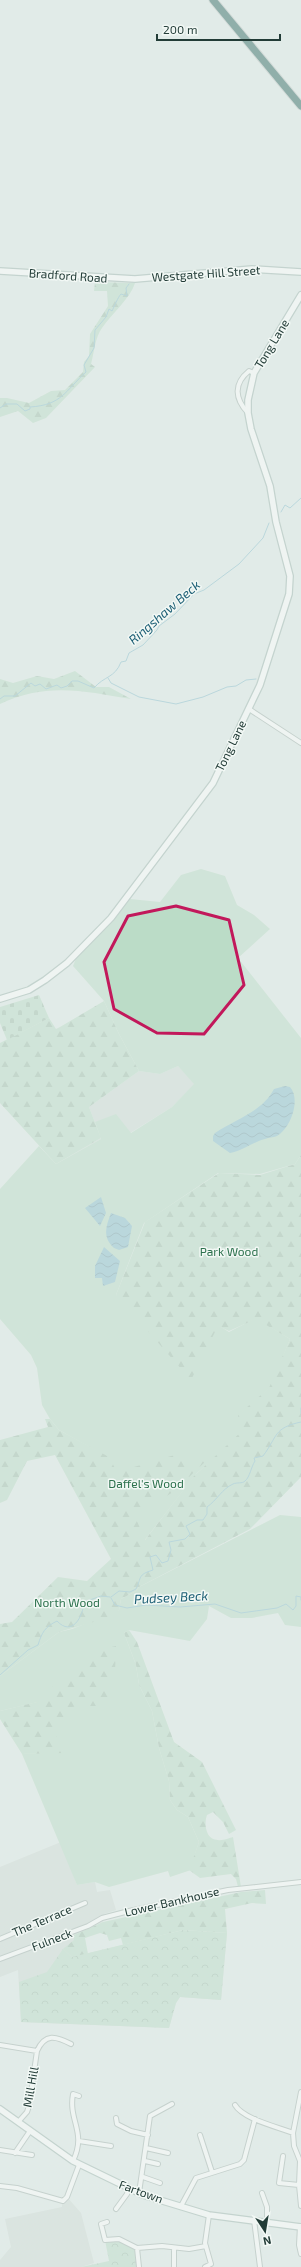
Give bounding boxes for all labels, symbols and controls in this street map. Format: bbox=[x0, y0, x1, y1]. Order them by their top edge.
scale bar bbox=[157, 16, 280, 42]
text: 200 m bbox=[163, 22, 197, 36]
street label: Westgate Hill Street bbox=[151, 262, 261, 284]
street label: Bradford Road bbox=[28, 265, 108, 285]
street label: Tong Lane bbox=[251, 316, 291, 371]
water label: Ringshaw Beck bbox=[125, 576, 203, 647]
street label: Tong Lane bbox=[212, 718, 248, 773]
park label: Park Wood bbox=[200, 1244, 258, 1258]
park label: Daffel's Wood bbox=[108, 1476, 184, 1490]
water label: Pudsey Beck bbox=[134, 1587, 209, 1607]
park label: North Wood bbox=[34, 1595, 100, 1609]
street label: Lower Bankhouse bbox=[123, 1883, 220, 1919]
street label: The Terrace bbox=[10, 1901, 73, 1939]
street label: Fulneck bbox=[29, 1925, 74, 1953]
street label: Mill Hill bbox=[20, 2065, 41, 2108]
street label: Fartown bbox=[117, 2177, 165, 2205]
north arrow bbox=[245, 2211, 285, 2251]
text: N bbox=[262, 2234, 272, 2248]

